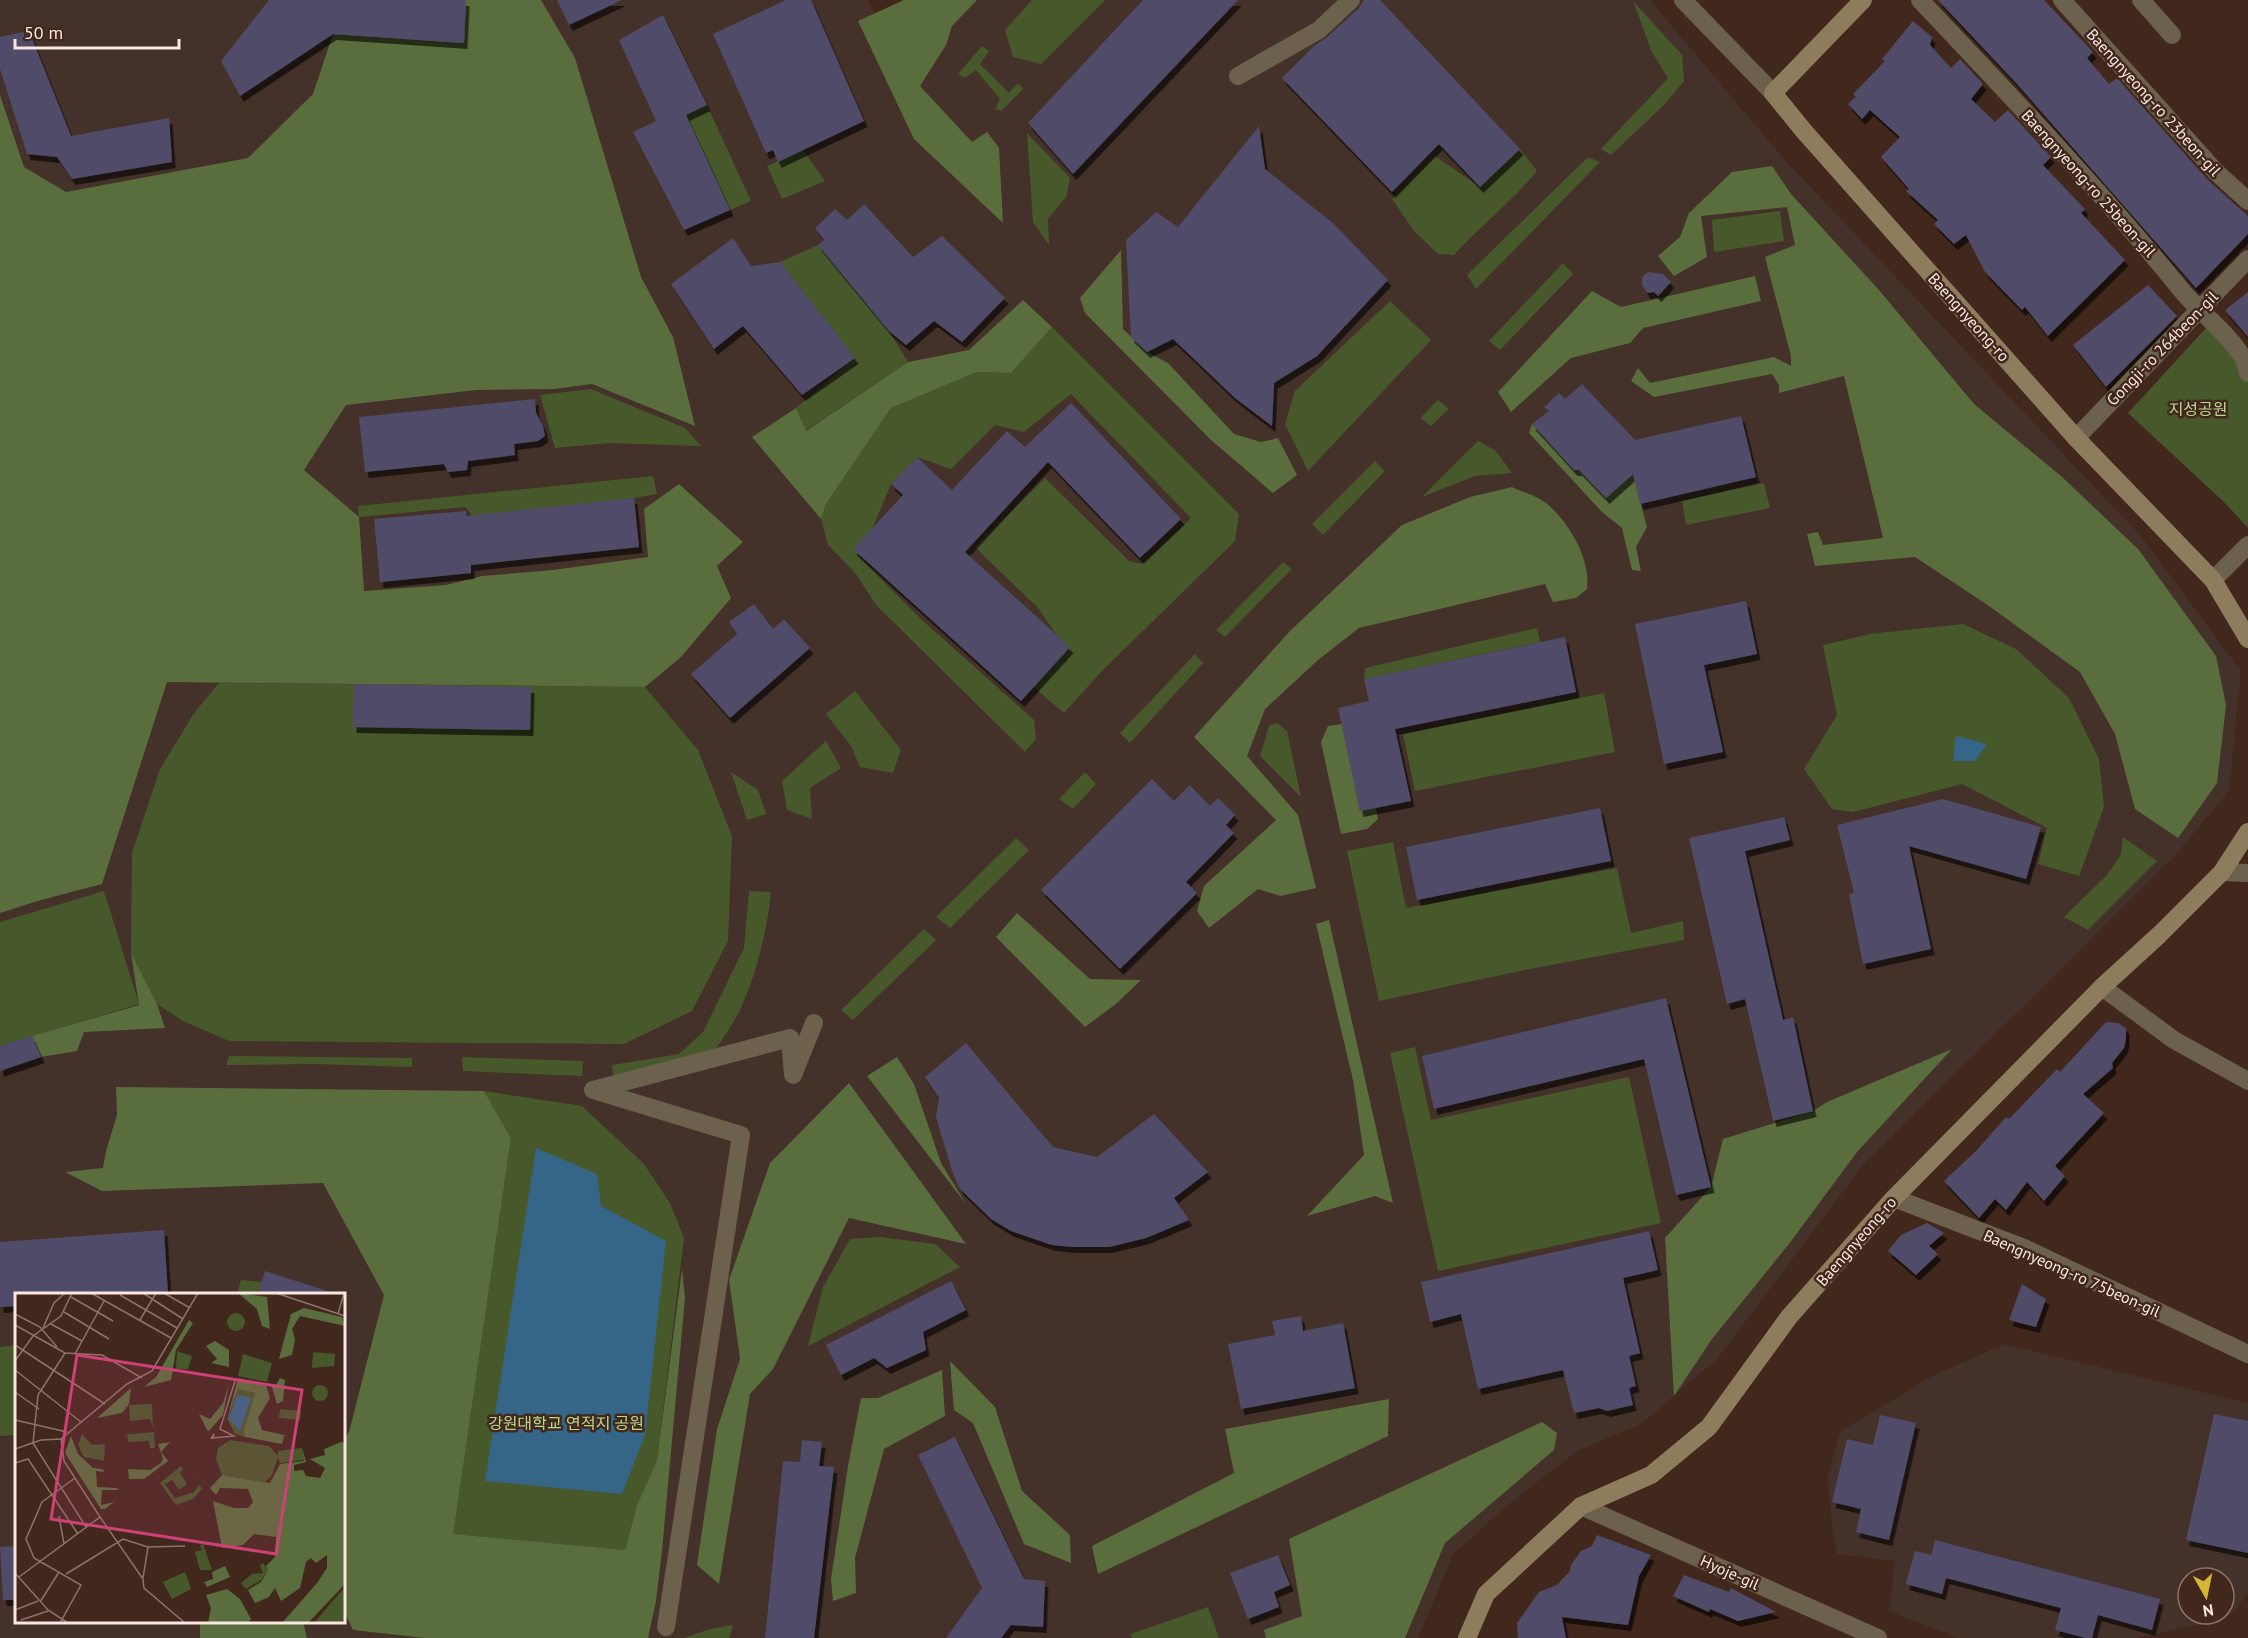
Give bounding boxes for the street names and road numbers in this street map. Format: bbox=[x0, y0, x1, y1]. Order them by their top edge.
street label: Baengnyeong-ro 23beon-gil bbox=[2083, 24, 2226, 180]
street label: Baengnyeong-ro 25beon-gil bbox=[2018, 105, 2161, 261]
street label: Baengnyeong-ro bbox=[1924, 269, 2014, 365]
street label: Gongji-ro 264beon-gil bbox=[2102, 286, 2222, 410]
street label: Baengnyeong-ro bbox=[1812, 1192, 1900, 1290]
street label: Baengnyeong-ro 75beon-gil bbox=[1981, 1225, 2164, 1321]
street label: Hyoje-gil bbox=[1697, 1550, 1763, 1594]

